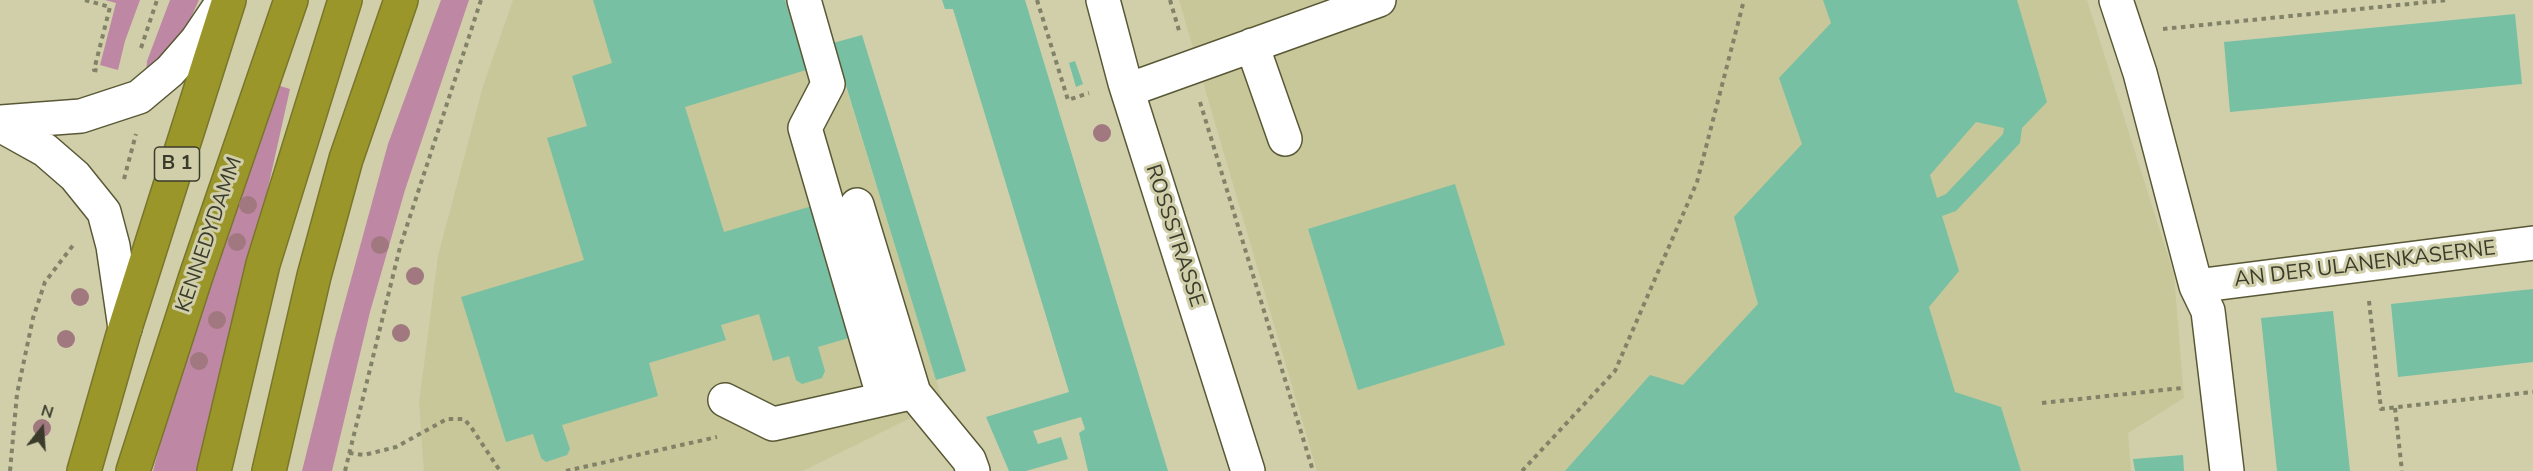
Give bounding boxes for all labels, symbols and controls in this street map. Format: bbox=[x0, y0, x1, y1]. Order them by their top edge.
road number: B 1 bbox=[154, 147, 200, 181]
street label: KENNEDYDAMM bbox=[172, 154, 248, 316]
street label: ROSSSTRASSE bbox=[1139, 162, 1209, 310]
street label: AN DER ULANENKASERNE bbox=[2233, 236, 2497, 294]
north arrow bbox=[12, 399, 72, 459]
text: N bbox=[38, 400, 56, 424]

